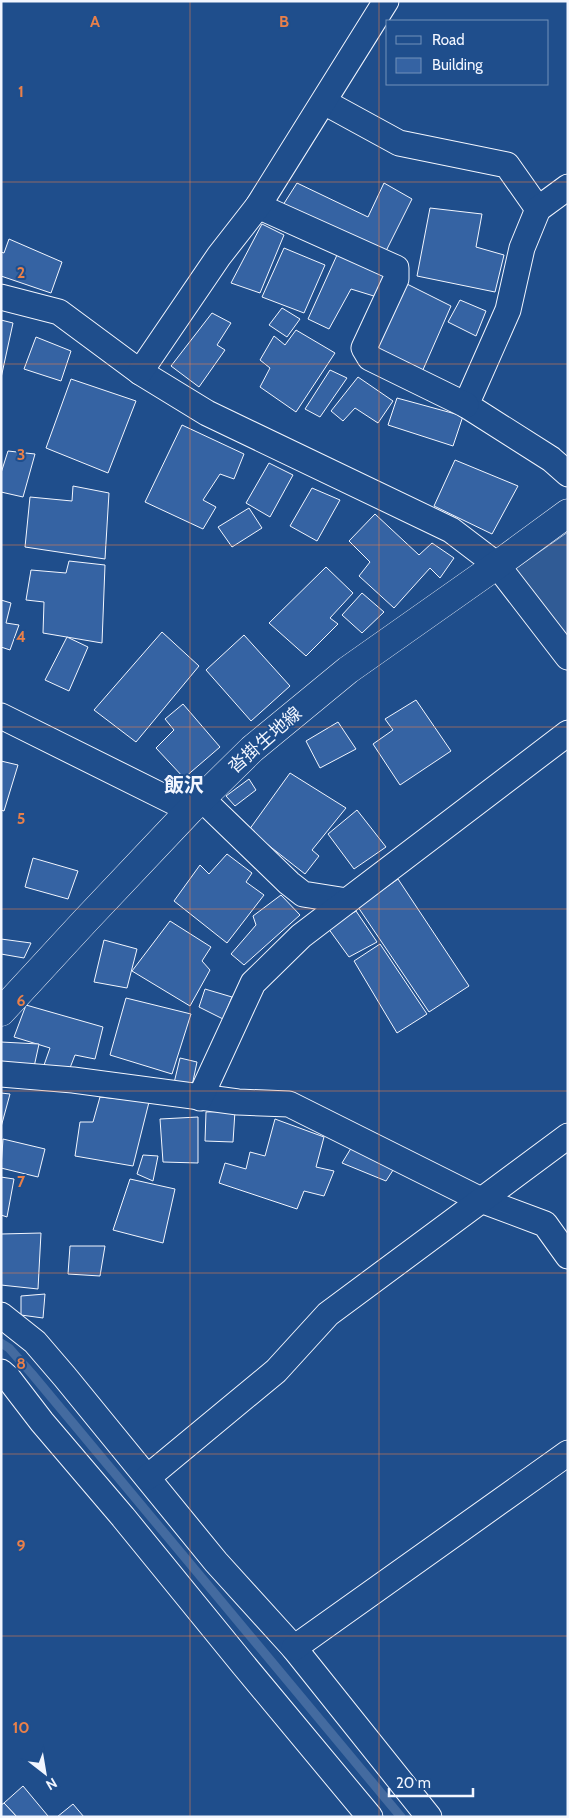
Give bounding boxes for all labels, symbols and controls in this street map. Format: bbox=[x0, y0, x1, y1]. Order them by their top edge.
text: A bbox=[90, 12, 100, 31]
text: B bbox=[279, 12, 289, 31]
legend bbox=[386, 20, 549, 85]
text: Road bbox=[432, 31, 465, 49]
text: Building bbox=[432, 56, 483, 74]
text: 1 bbox=[18, 82, 24, 101]
text: 2 bbox=[17, 263, 25, 282]
text: 3 bbox=[17, 445, 25, 464]
text: 4 bbox=[16, 627, 26, 646]
street label: 沓掛生地線 bbox=[224, 702, 306, 778]
district label: 飯沢 bbox=[164, 773, 204, 797]
text: 5 bbox=[17, 809, 25, 828]
text: 6 bbox=[17, 991, 26, 1010]
text: 7 bbox=[17, 1172, 26, 1191]
text: 8 bbox=[16, 1354, 26, 1373]
text: 9 bbox=[17, 1536, 26, 1555]
text: 10 bbox=[12, 1718, 30, 1737]
north arrow bbox=[20, 1748, 70, 1798]
scale bar bbox=[389, 1766, 473, 1798]
text: N bbox=[43, 1774, 61, 1794]
text: 20 m bbox=[396, 1774, 431, 1792]

